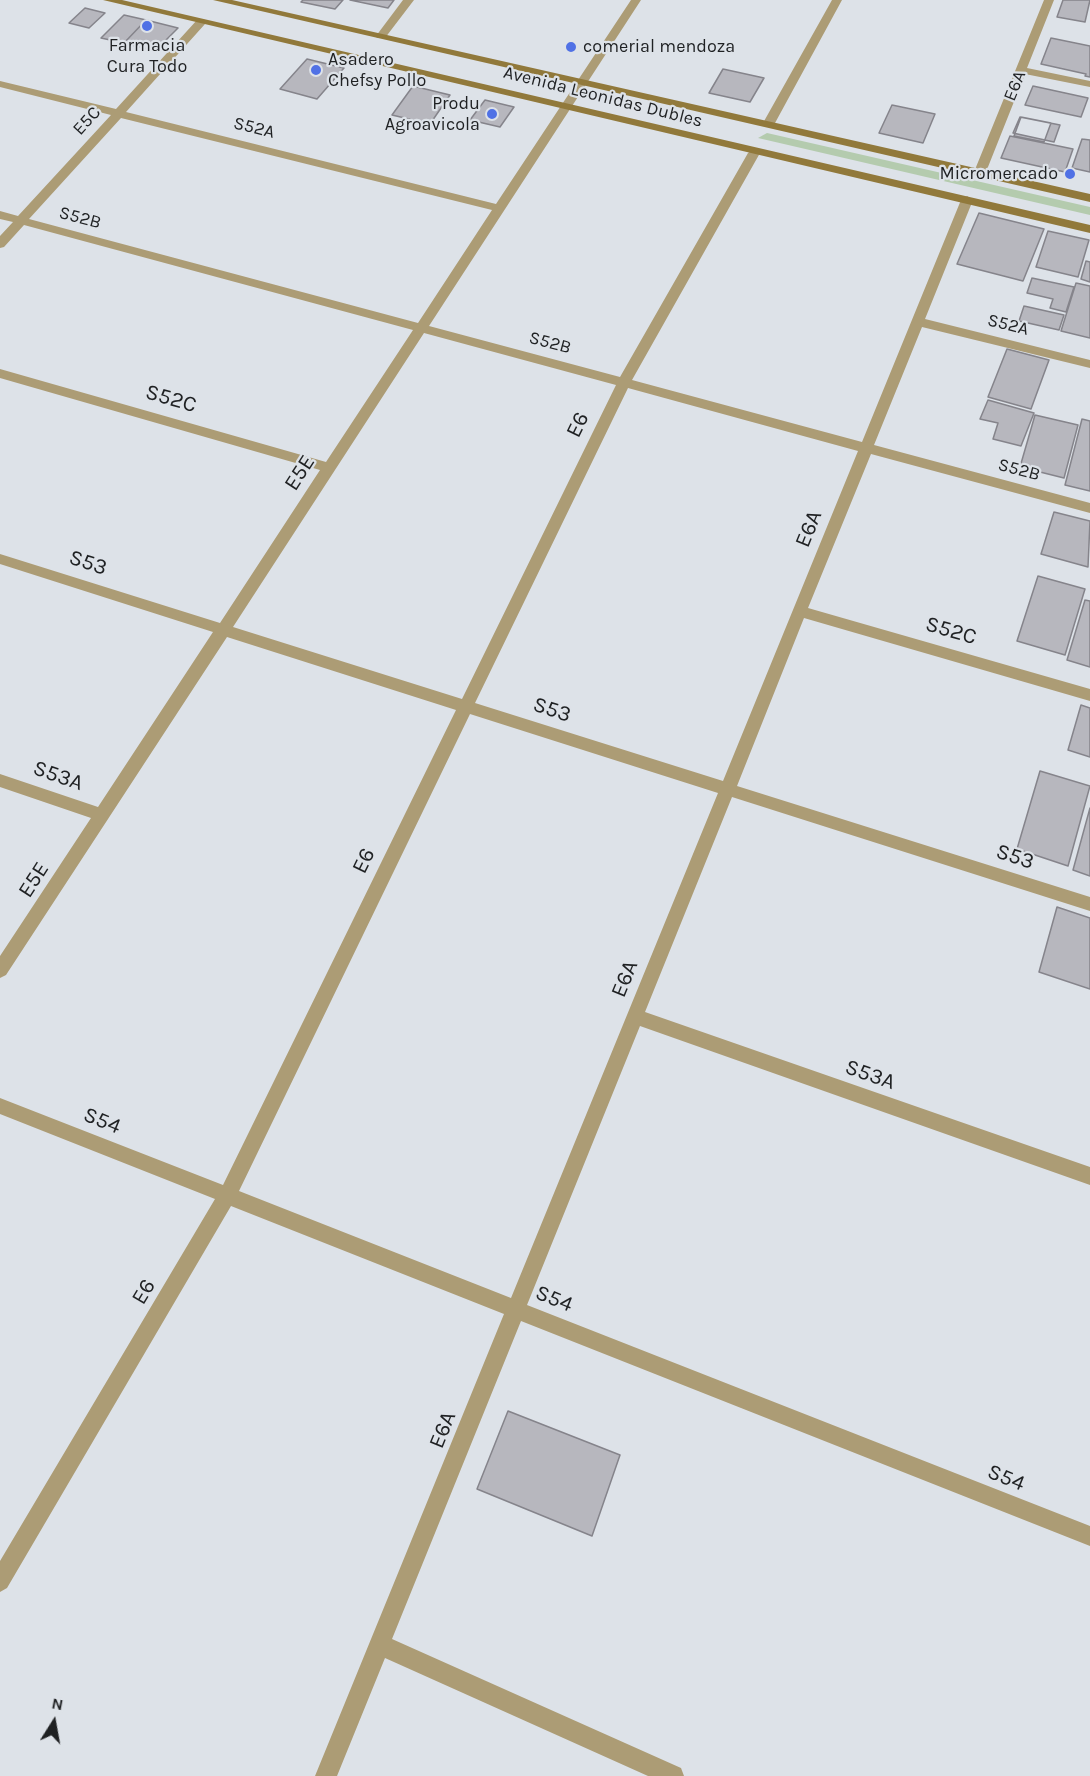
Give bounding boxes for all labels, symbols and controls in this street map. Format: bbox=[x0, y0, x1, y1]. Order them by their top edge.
marker: Farmacia Cura Todo bbox=[140, 19, 154, 33]
place label: Farmacia Cura Todo bbox=[107, 35, 187, 78]
place label: comerial mendoza bbox=[583, 36, 735, 58]
marker: comerial mendoza bbox=[564, 40, 578, 54]
place label: Asadero Chefsy Pollo bbox=[328, 49, 426, 92]
street label: Avenida Leonidas Dubles bbox=[501, 62, 705, 132]
marker: Asadero Chefsy Pollo bbox=[309, 63, 323, 77]
street label: E6A bbox=[999, 68, 1031, 104]
place label: Produ Agroavicola bbox=[385, 93, 480, 136]
street label: E5C bbox=[68, 102, 106, 140]
marker: Produ Agroavicola bbox=[485, 107, 499, 121]
street label: S52A bbox=[231, 112, 277, 144]
place label: Micromercado bbox=[939, 163, 1058, 185]
marker: Micromercado bbox=[1063, 167, 1077, 181]
street label: S52B bbox=[57, 202, 103, 234]
street label: S52A bbox=[985, 309, 1031, 341]
street label: S52B bbox=[527, 327, 573, 359]
street label: S52C bbox=[142, 379, 200, 419]
street label: E6 bbox=[561, 408, 595, 442]
street label: E5E bbox=[279, 450, 321, 496]
street label: S52B bbox=[996, 454, 1042, 486]
street label: E6A bbox=[790, 507, 828, 551]
street label: S53 bbox=[66, 544, 110, 582]
street label: S52C bbox=[922, 611, 980, 651]
street label: S53 bbox=[530, 691, 574, 729]
street label: S53A bbox=[29, 755, 87, 797]
street label: S53 bbox=[993, 838, 1037, 876]
street label: E6 bbox=[347, 844, 381, 878]
street label: E5E bbox=[13, 857, 55, 903]
street label: E6A bbox=[606, 957, 644, 1001]
street label: S53A bbox=[841, 1054, 899, 1096]
street label: S54 bbox=[79, 1102, 125, 1140]
street label: E6 bbox=[126, 1275, 162, 1309]
street label: S54 bbox=[531, 1280, 577, 1318]
street label: E6A bbox=[424, 1408, 462, 1452]
street label: S54 bbox=[983, 1459, 1029, 1497]
north arrow bbox=[24, 1692, 84, 1752]
text: N bbox=[50, 1693, 65, 1714]

